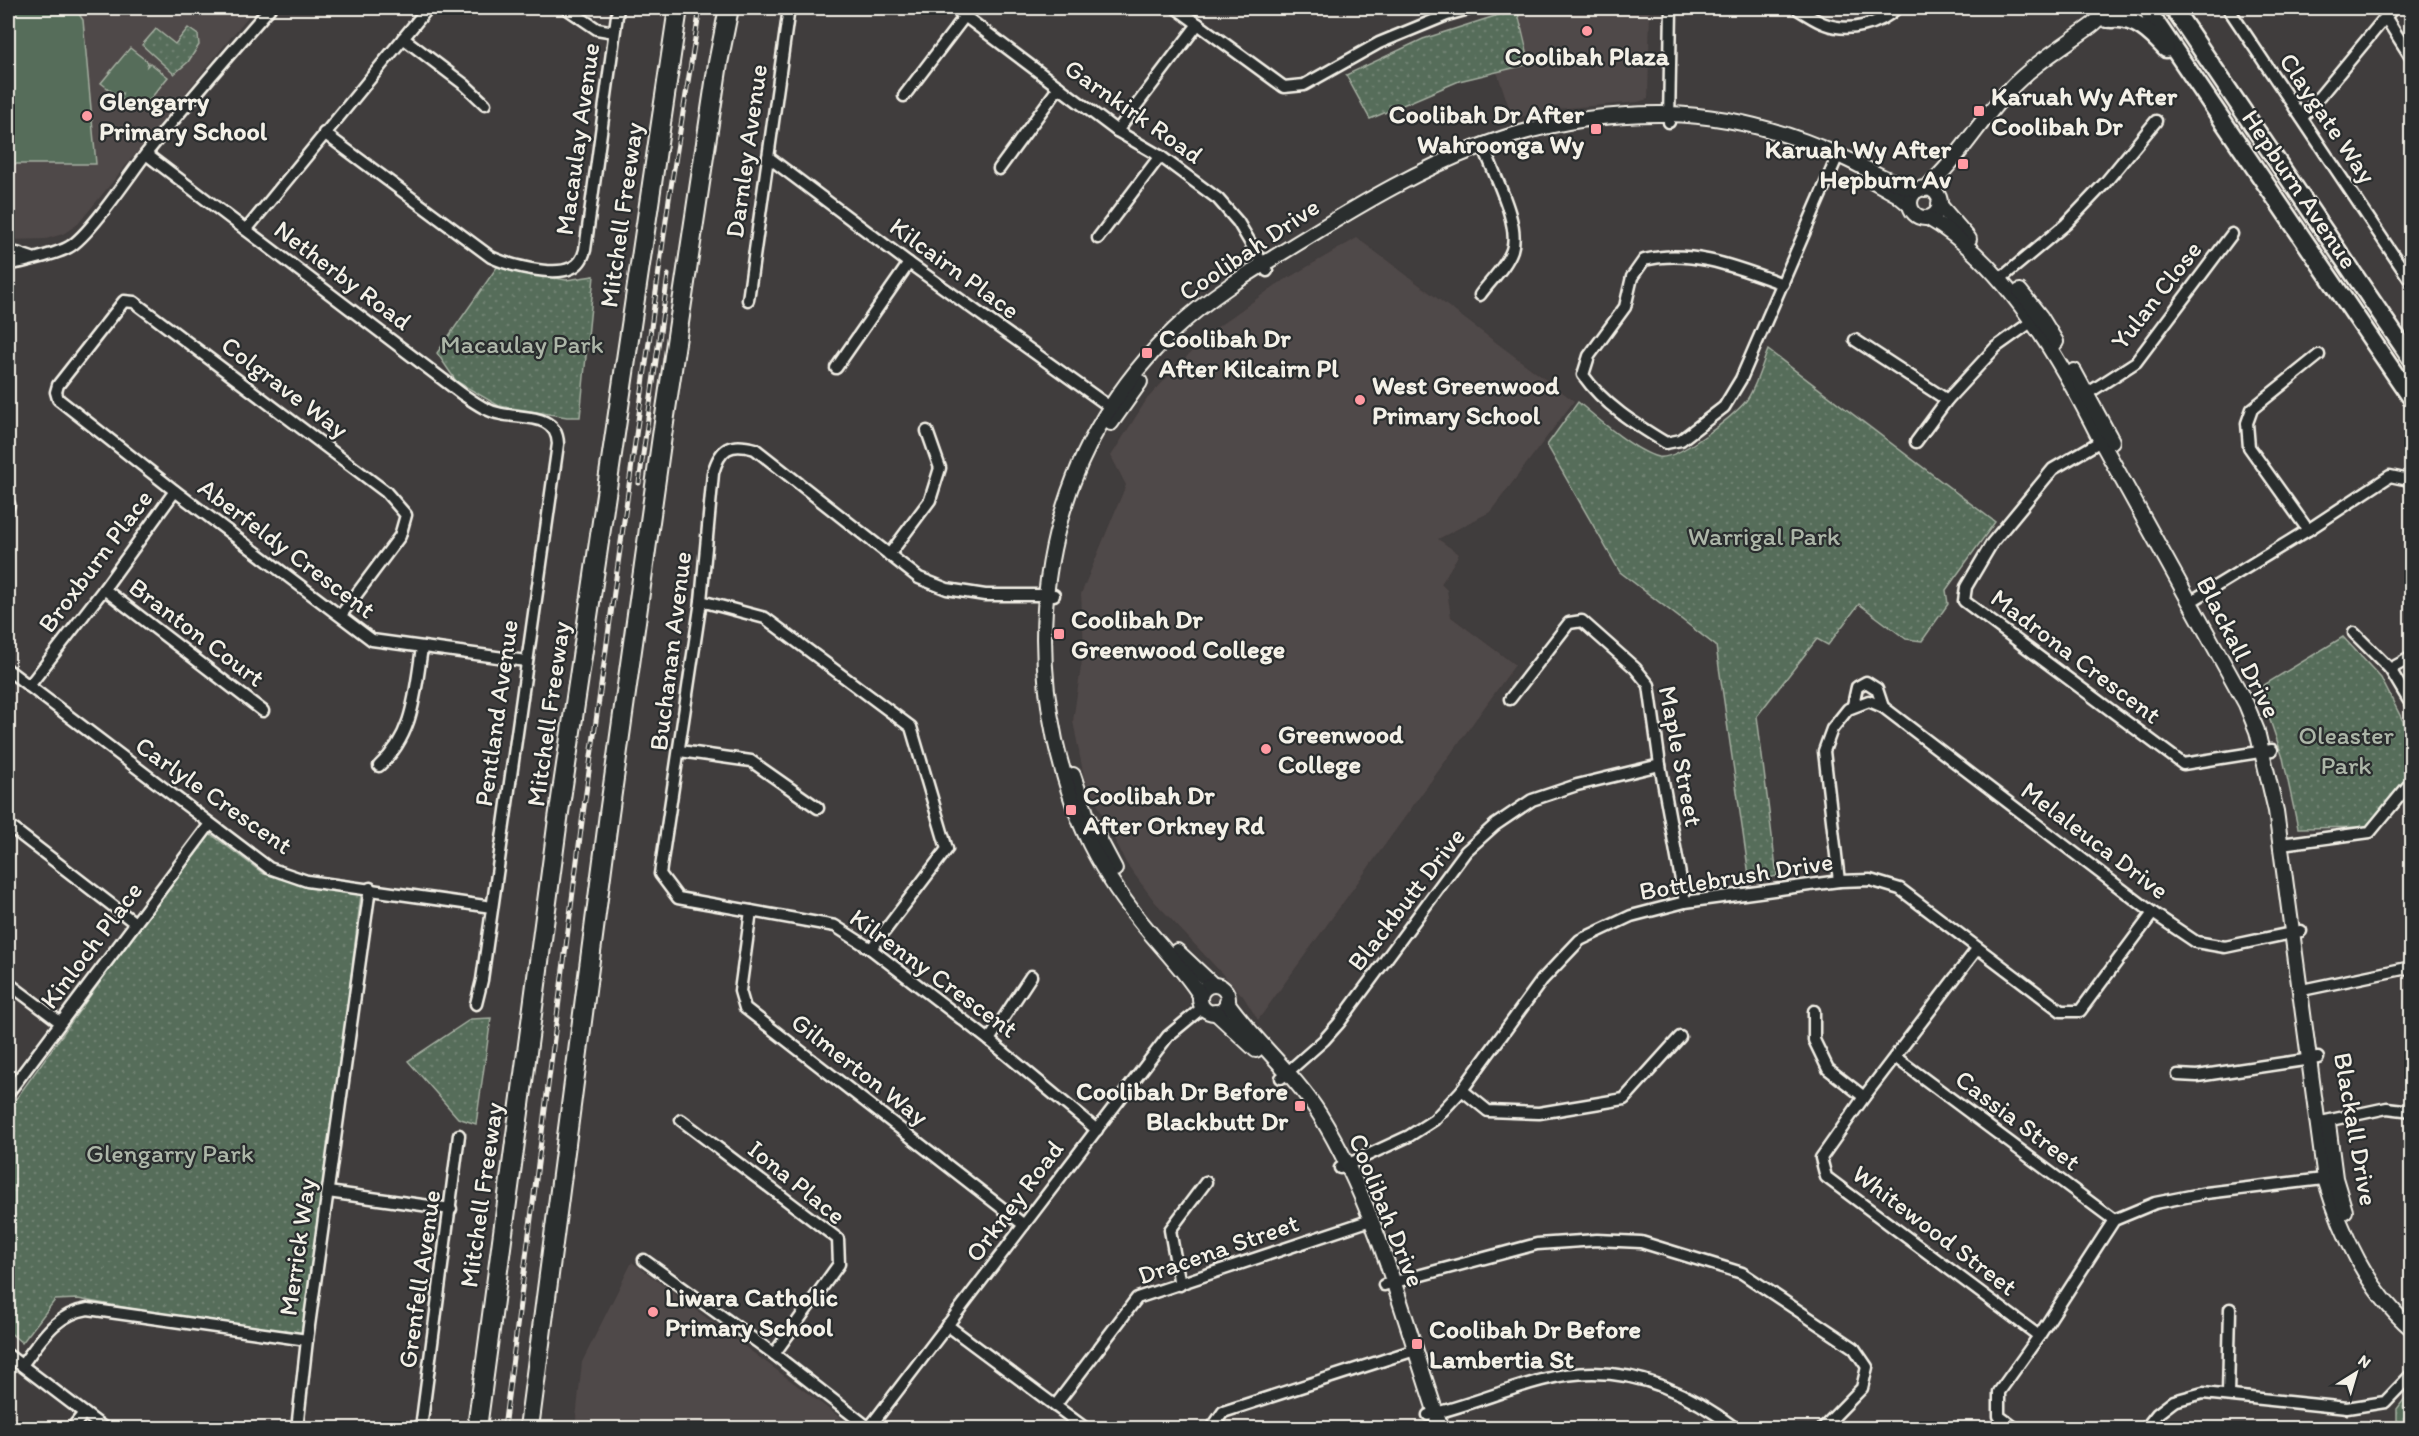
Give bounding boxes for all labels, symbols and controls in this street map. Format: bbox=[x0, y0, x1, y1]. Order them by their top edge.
marker: Coolibah Plaza bbox=[1580, 24, 1594, 38]
place label: Coolibah Plaza bbox=[1505, 40, 1670, 72]
street label: Macaulay Avenue bbox=[548, 41, 606, 237]
street label: Claygate Way bbox=[2272, 46, 2384, 190]
street label: Garnkirk Road bbox=[1059, 51, 1209, 171]
street label: Darnley Avenue bbox=[718, 62, 774, 240]
place label: Karuah Wy After Coolibah Dr bbox=[1991, 80, 2178, 142]
place label: Glengarry Primary School bbox=[99, 85, 268, 147]
place label: Coolibah Dr After Wahroonga Wy bbox=[1389, 98, 1585, 160]
street label: Hepburn Avenue bbox=[2235, 103, 2365, 275]
marker: Karuah Wy After Coolibah Dr bbox=[1972, 104, 1986, 118]
marker: Glengarry Primary School bbox=[80, 109, 94, 123]
street label: Mitchell Freeway bbox=[592, 120, 650, 310]
marker: Coolibah Dr After Wahroonga Wy bbox=[1589, 122, 1603, 136]
place label: Karuah Wy After Hepburn Av bbox=[1765, 133, 1952, 195]
marker: Karuah Wy After Hepburn Av bbox=[1956, 157, 1970, 171]
street label: Coolibah Drive bbox=[1173, 190, 1325, 308]
street label: Kilcairn Place bbox=[884, 210, 1026, 326]
street label: Netherby Road bbox=[268, 213, 418, 337]
street label: Yulan Close bbox=[2104, 234, 2208, 356]
place label: Coolibah Dr After Kilcairn Pl bbox=[1158, 322, 1339, 384]
park label: Macaulay Park bbox=[440, 328, 604, 360]
street label: Colgrave Way bbox=[215, 329, 355, 445]
marker: Coolibah Dr After Kilcairn Pl bbox=[1140, 346, 1154, 360]
place label: West Greenwood Primary School bbox=[1372, 369, 1560, 431]
marker: West Greenwood Primary School bbox=[1353, 393, 1367, 407]
street label: Aberfeldy Crescent bbox=[192, 471, 382, 625]
street label: Broxburn Place bbox=[31, 483, 159, 639]
park label: Warrigal Park bbox=[1688, 520, 1841, 552]
street label: Buchanan Avenue bbox=[642, 549, 698, 753]
street label: Branton Court bbox=[123, 570, 271, 694]
street label: Blackall Drive bbox=[2190, 571, 2288, 723]
street label: Madrona Crescent bbox=[1984, 581, 2168, 731]
place label: Coolibah Dr Greenwood College bbox=[1071, 603, 1285, 665]
street label: Pentland Avenue bbox=[467, 618, 525, 808]
street label: Mitchell Freeway bbox=[519, 619, 577, 809]
marker: Coolibah Dr Greenwood College bbox=[1052, 627, 1066, 641]
street label: Maple Street bbox=[1652, 683, 1710, 829]
place label: Greenwood College bbox=[1278, 718, 1404, 780]
park label: Oleaster Park bbox=[2298, 719, 2394, 781]
street label: Carlyle Crescent bbox=[129, 729, 299, 861]
marker: Greenwood College bbox=[1259, 742, 1273, 756]
street label: Melaleuca Drive bbox=[2015, 774, 2175, 906]
place label: Coolibah Dr After Orkney Rd bbox=[1082, 779, 1265, 841]
marker: Coolibah Dr After Orkney Rd bbox=[1064, 803, 1078, 817]
street label: Blackbutt Drive bbox=[1340, 821, 1472, 977]
street label: Bottlebrush Drive bbox=[1637, 845, 1835, 907]
street label: Kinloch Place bbox=[33, 875, 149, 1015]
street label: Kilrenny Crescent bbox=[844, 901, 1024, 1045]
street label: Gilmerton Way bbox=[785, 1005, 935, 1133]
street label: Blackall Drive bbox=[2327, 1050, 2385, 1208]
street label: Cassia Street bbox=[1949, 1063, 2087, 1178]
place label: Coolibah Dr Before Blackbutt Dr bbox=[1076, 1075, 1289, 1137]
marker: Coolibah Dr Before Blackbutt Dr bbox=[1293, 1099, 1307, 1113]
street label: Mitchell Freeway bbox=[452, 1100, 510, 1290]
street label: Coolibah Drive bbox=[1342, 1129, 1432, 1291]
street label: Iona Place bbox=[742, 1133, 852, 1231]
street label: Orkney Road bbox=[958, 1134, 1070, 1268]
park label: Glengarry Park bbox=[86, 1137, 254, 1169]
street label: Whitewood Street bbox=[1846, 1157, 2024, 1303]
street label: Merrick Way bbox=[271, 1176, 323, 1318]
street label: Grenfell Avenue bbox=[391, 1188, 447, 1370]
street label: Dracena Street bbox=[1133, 1206, 1303, 1291]
place label: Liwara Catholic Primary School bbox=[665, 1281, 838, 1343]
marker: Liwara Catholic Primary School bbox=[646, 1305, 660, 1319]
place label: Coolibah Dr Before Lambertia St bbox=[1429, 1313, 1641, 1375]
marker: Coolibah Dr Before Lambertia St bbox=[1410, 1337, 1424, 1351]
north arrow bbox=[2326, 1343, 2386, 1403]
text: N bbox=[2355, 1351, 2375, 1372]

